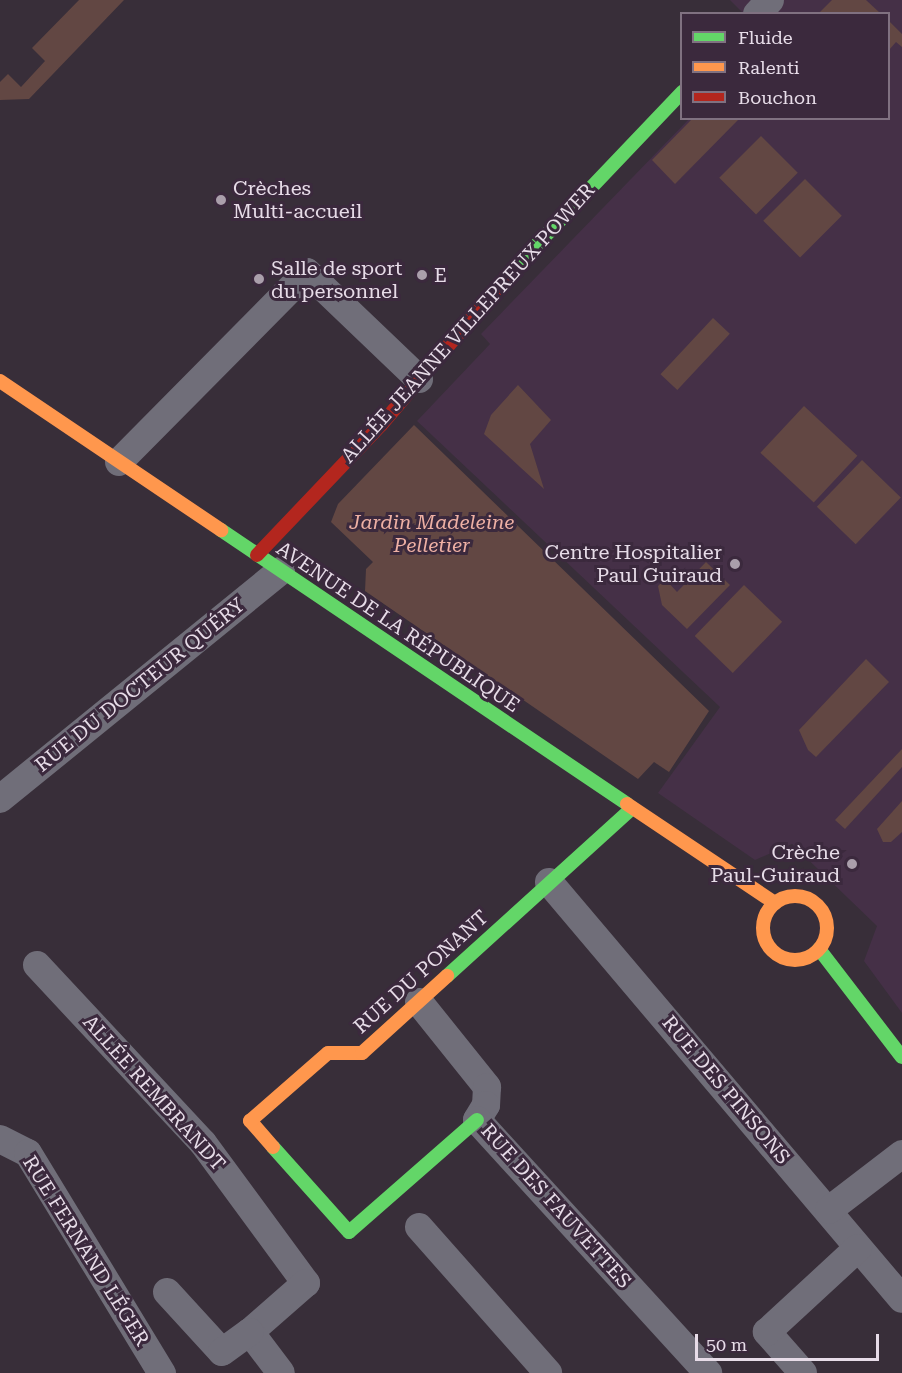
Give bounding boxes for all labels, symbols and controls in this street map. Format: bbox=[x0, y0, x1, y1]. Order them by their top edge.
legend bbox=[680, 12, 890, 120]
text: Fluide bbox=[738, 27, 793, 48]
text: Ralenti bbox=[738, 57, 800, 78]
text: Bouchon bbox=[738, 87, 817, 108]
place label: Crèches Multi-accueil bbox=[233, 176, 362, 223]
street label: ALLÉE JEANNE VILLEPREUX POWER bbox=[336, 178, 600, 468]
marker: Crèches Multi-accueil bbox=[214, 193, 228, 207]
place label: Salle de sport du personnel bbox=[271, 256, 402, 303]
place label: E bbox=[434, 263, 447, 287]
marker: E bbox=[415, 268, 429, 282]
marker: Salle de sport du personnel bbox=[252, 272, 266, 286]
park label: Jardin Madeleine Pelletier bbox=[350, 510, 514, 557]
street label: AVENUE DE LA RÉPUBLIQUE bbox=[272, 536, 524, 718]
place label: Centre Hospitalier Paul Guiraud bbox=[545, 540, 722, 587]
marker: Centre Hospitalier Paul Guiraud bbox=[726, 555, 744, 573]
street label: RUE DU DOCTEUR QUÉRY bbox=[30, 593, 250, 777]
place label: Crèche Paul-Guiraud bbox=[710, 840, 840, 887]
marker: Crèche Paul-Guiraud bbox=[845, 857, 859, 871]
street label: RUE DU PONANT bbox=[349, 905, 493, 1039]
street label: ALLÉE REMBRANDT bbox=[78, 1010, 230, 1176]
street label: RUE DES PINSONS bbox=[657, 1011, 795, 1169]
street label: RUE DES FAUVETTES bbox=[476, 1119, 636, 1293]
street label: RUE FERNAND LÉGER bbox=[18, 1151, 154, 1351]
scale bar bbox=[698, 1322, 882, 1360]
text: 50 m bbox=[706, 1334, 747, 1355]

